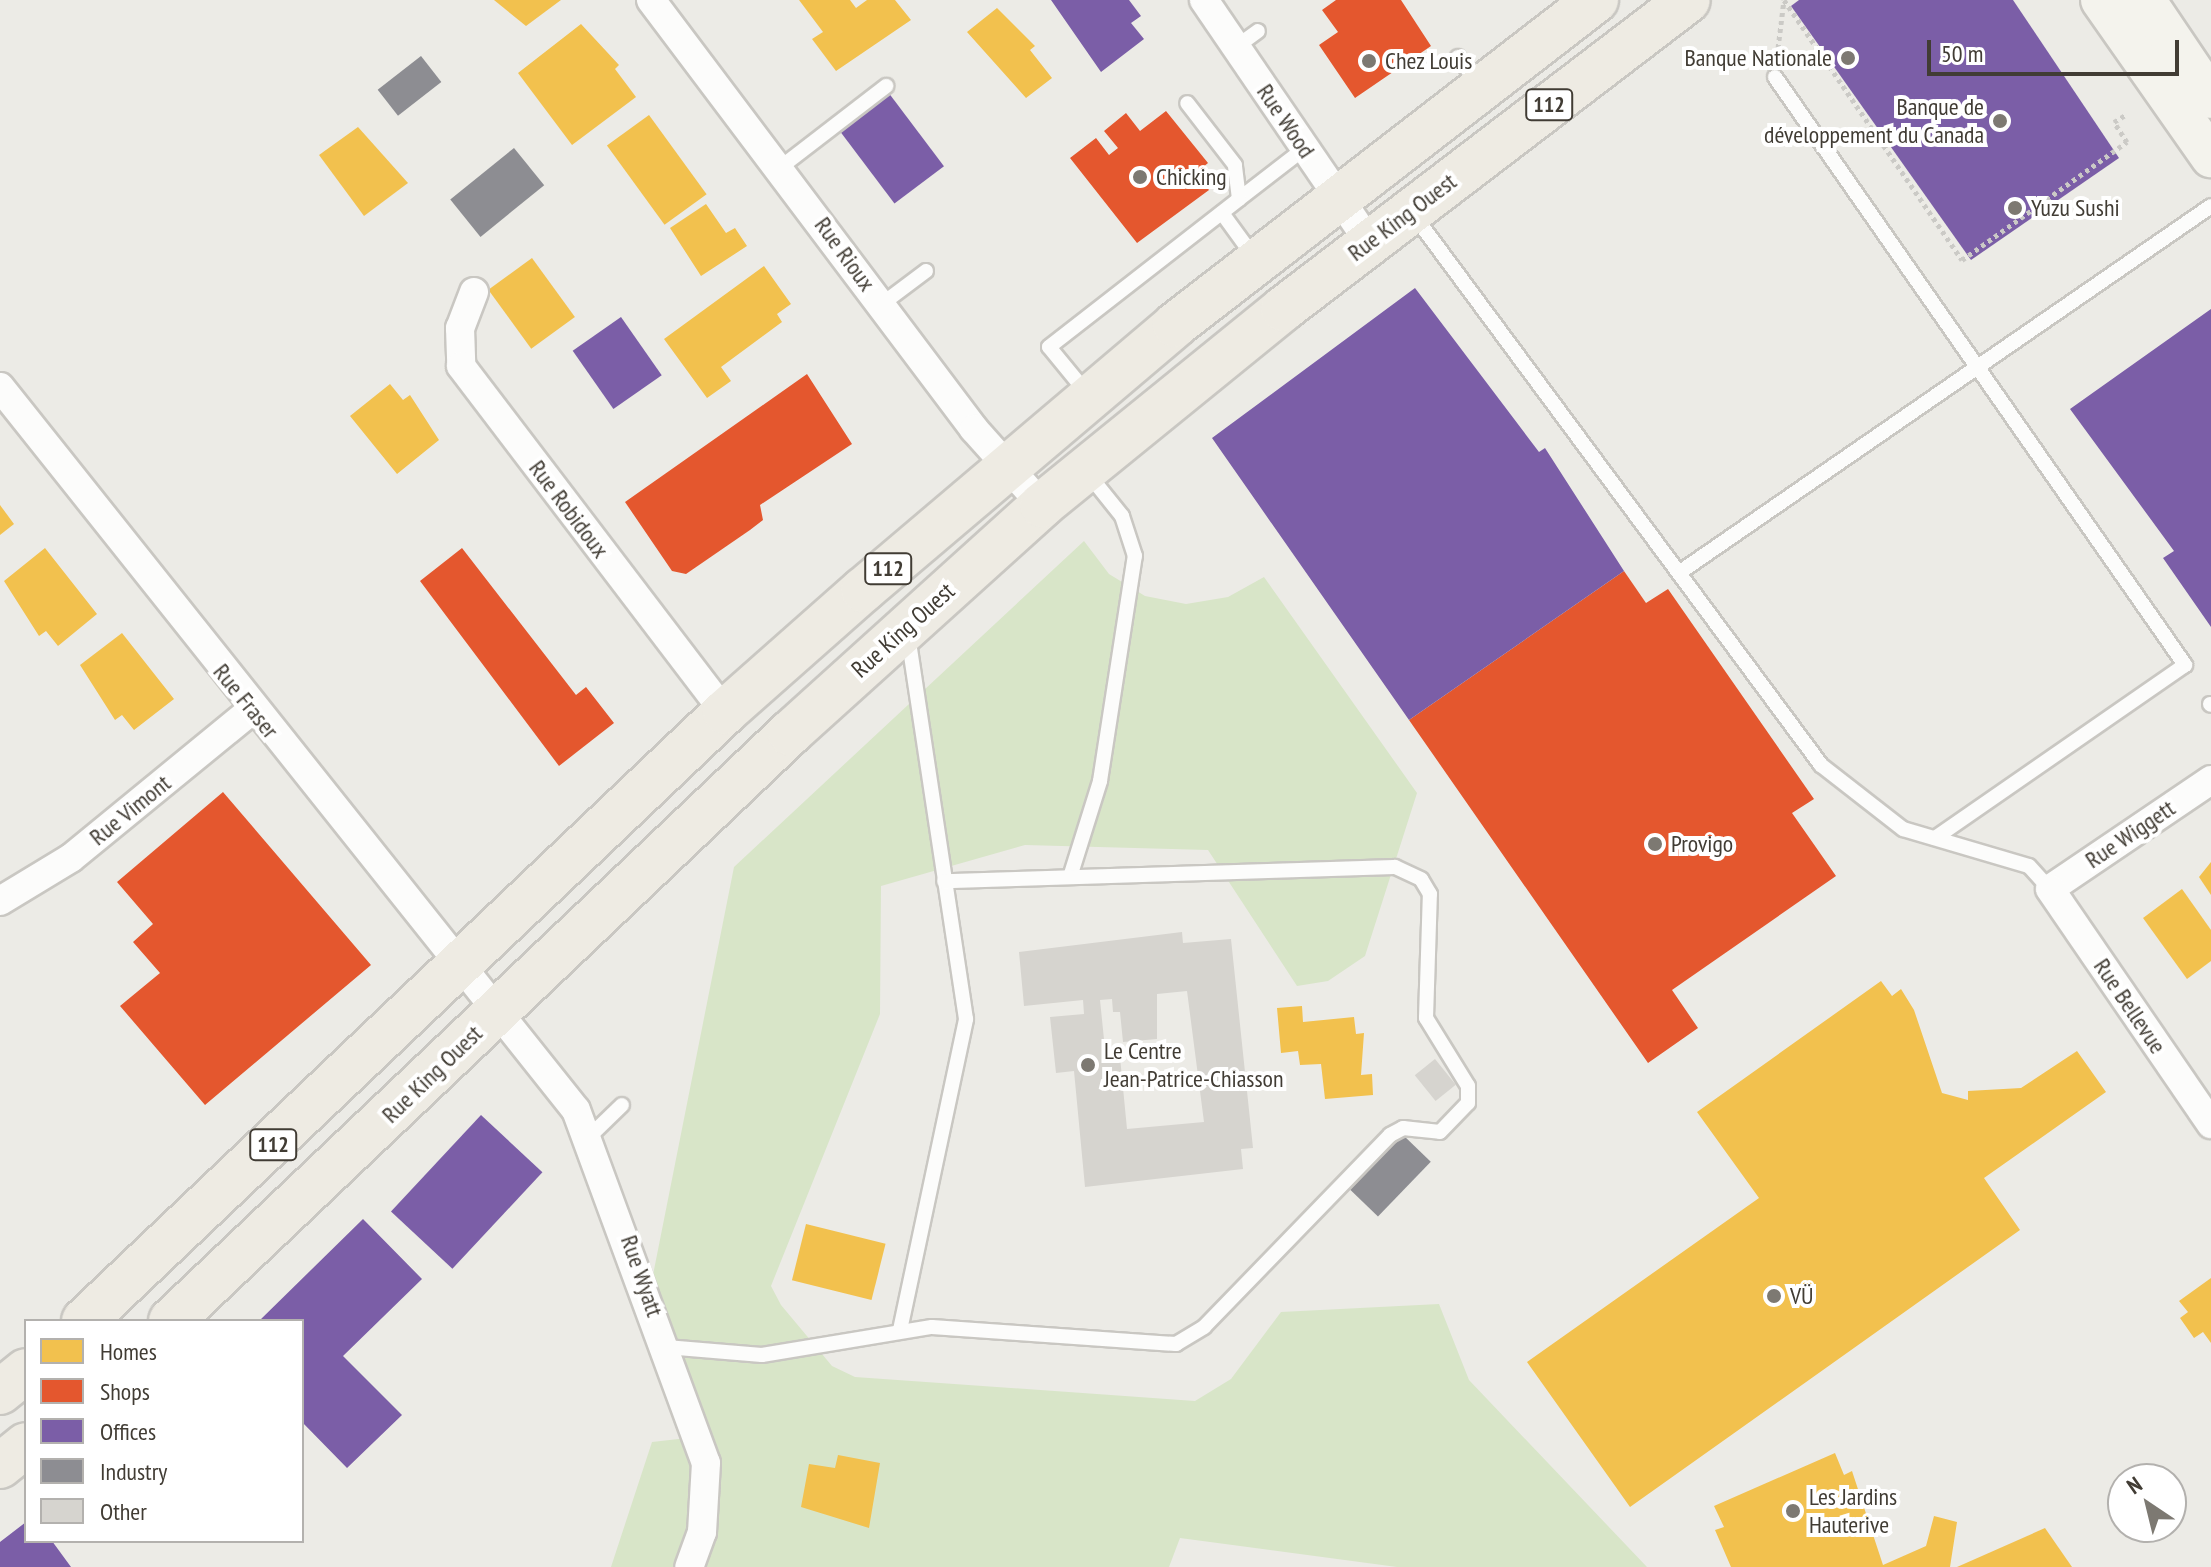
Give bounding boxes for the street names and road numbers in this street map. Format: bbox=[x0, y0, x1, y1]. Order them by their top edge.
street label: Rue Wood bbox=[1251, 78, 1321, 164]
road number: 112 bbox=[1525, 87, 1573, 123]
street label: Rue King Ouest bbox=[1342, 167, 1462, 267]
street label: Rue Rioux bbox=[809, 211, 881, 297]
street label: Rue Robidoux bbox=[523, 455, 615, 563]
road number: 112 bbox=[864, 551, 912, 587]
street label: Rue King Ouest bbox=[846, 576, 960, 684]
street label: Rue Fraser bbox=[207, 658, 285, 744]
street label: Rue Vimont bbox=[83, 768, 177, 852]
street label: Rue Wiggett bbox=[2080, 794, 2180, 874]
street label: Rue Bellevue bbox=[2088, 953, 2172, 1059]
street label: Rue King Ouest bbox=[376, 1019, 488, 1129]
road number: 112 bbox=[249, 1127, 297, 1163]
street label: Rue Wyatt bbox=[615, 1231, 669, 1321]

